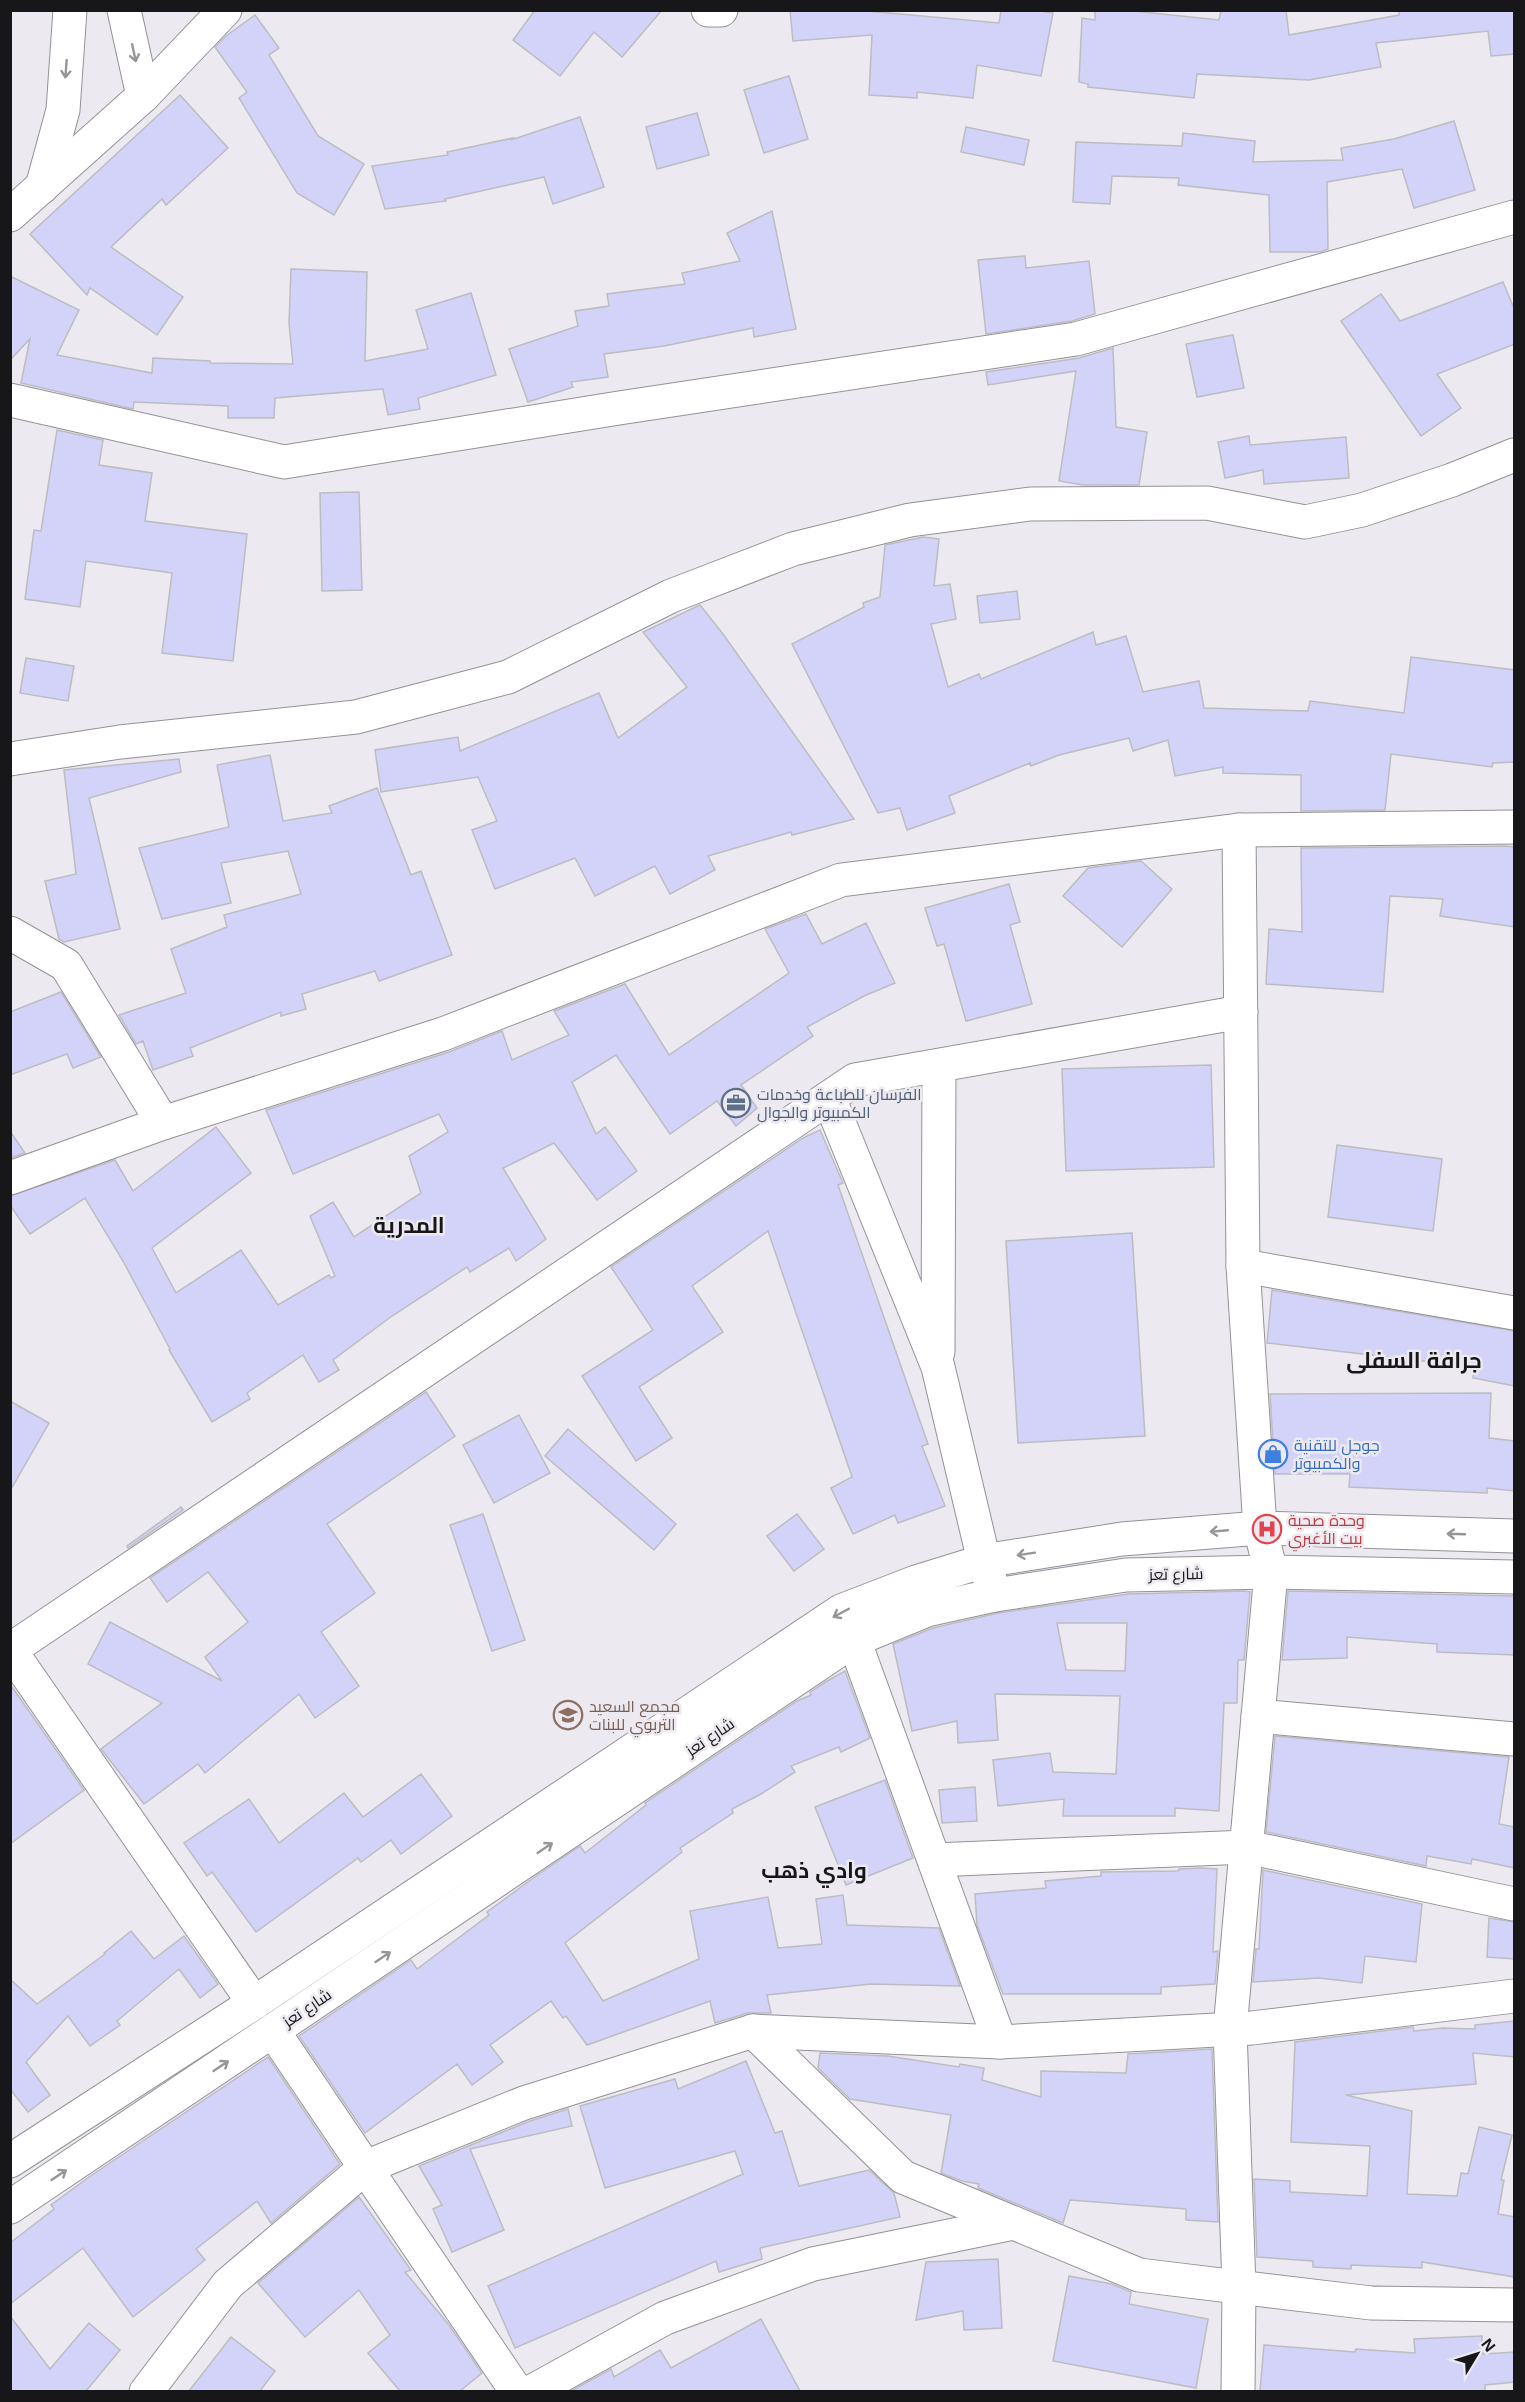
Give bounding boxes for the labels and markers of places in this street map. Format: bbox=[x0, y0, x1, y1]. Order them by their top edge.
place label: الفرسان للطباعة وخدمات الكمبيوتر والجوال bbox=[757, 1086, 921, 1123]
office icon: الفرسان للطباعة وخدمات الكمبيوتر والجوال bbox=[720, 1087, 752, 1119]
place label: جوجل للتقنية والكمبيوتر bbox=[1293, 1437, 1380, 1473]
shop icon: جوجل للتقنية والكمبيوتر bbox=[1257, 1438, 1289, 1470]
place label: وحدة صحية بيت الأغبري bbox=[1288, 1512, 1365, 1552]
hospital icon: وحدة صحية بيت الأغبري bbox=[1251, 1513, 1283, 1545]
place label: مجمع السعيد التربوي للبنات bbox=[589, 1698, 680, 1738]
school or university icon: مجمع السعيد التربوي للبنات bbox=[552, 1699, 584, 1731]

